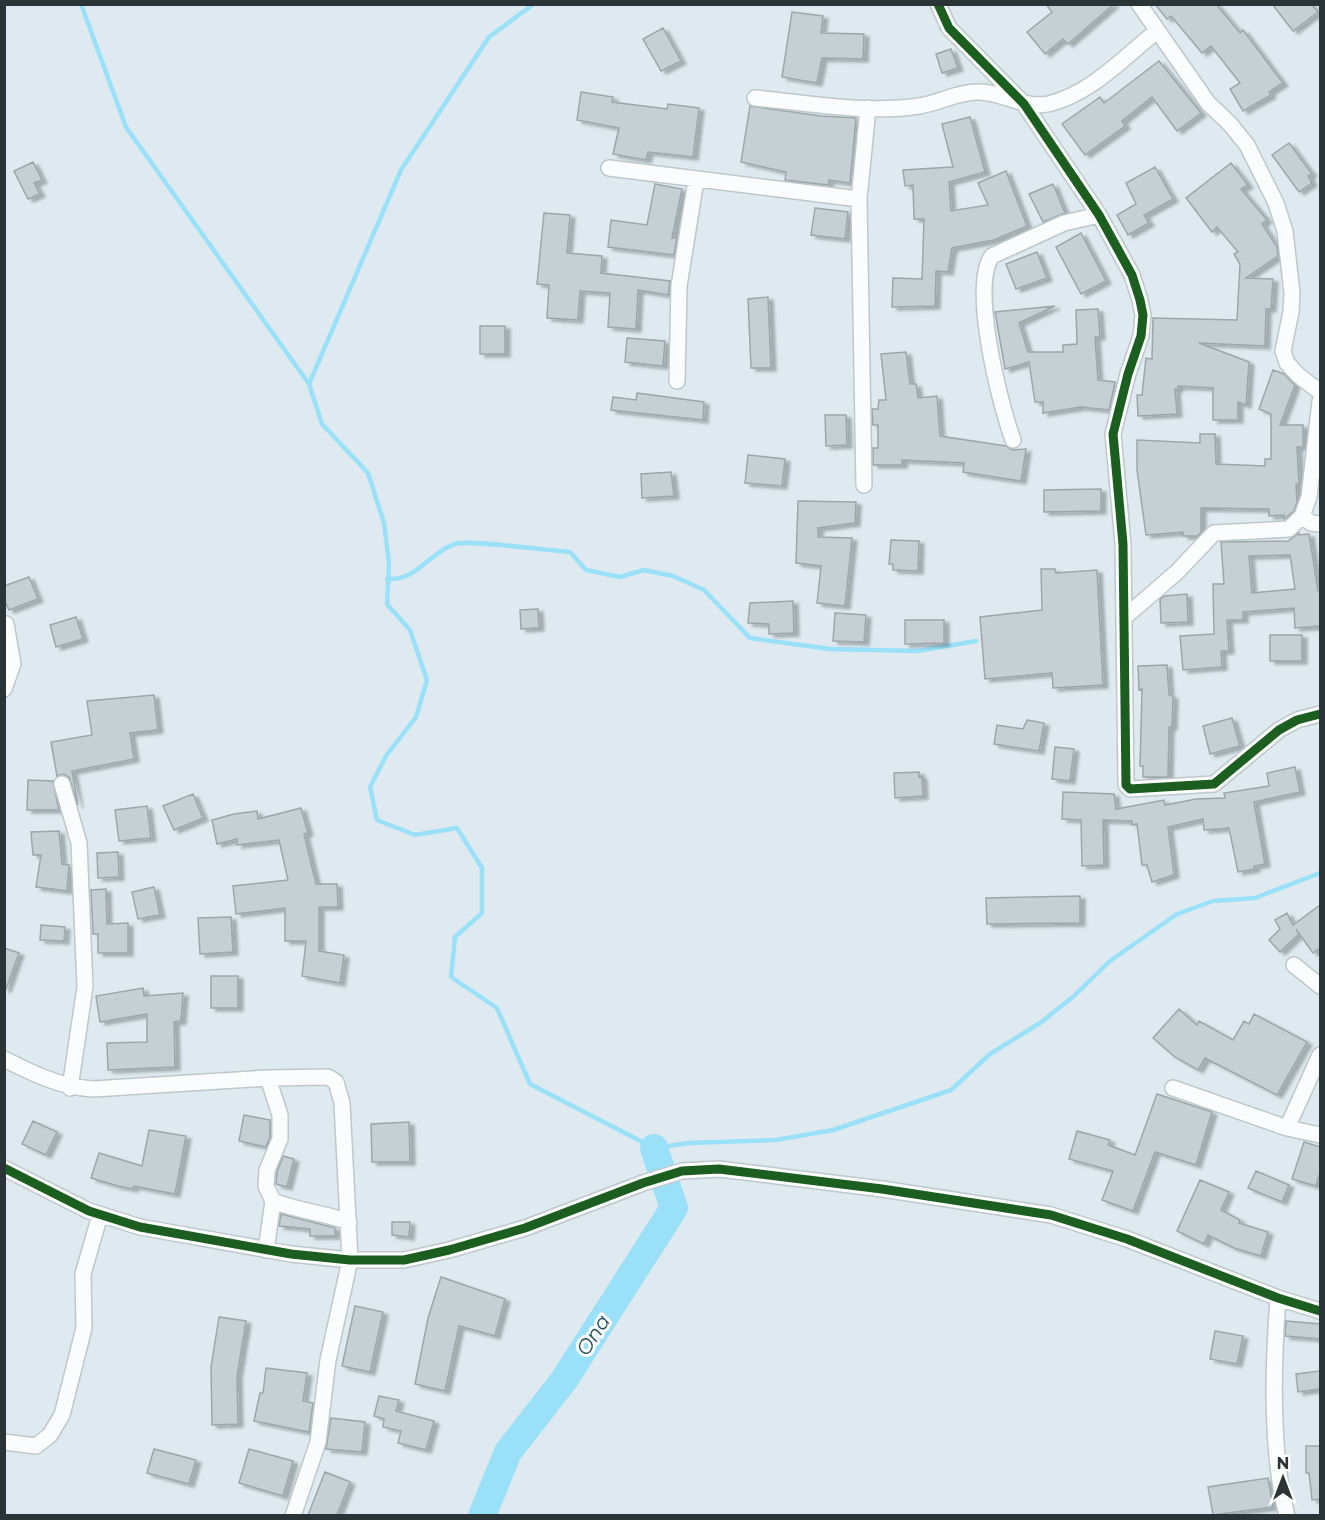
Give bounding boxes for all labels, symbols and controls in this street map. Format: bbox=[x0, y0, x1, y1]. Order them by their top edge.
water label: Ona bbox=[571, 1310, 615, 1360]
north arrow bbox=[1253, 1448, 1313, 1508]
text: N bbox=[1277, 1454, 1289, 1473]

